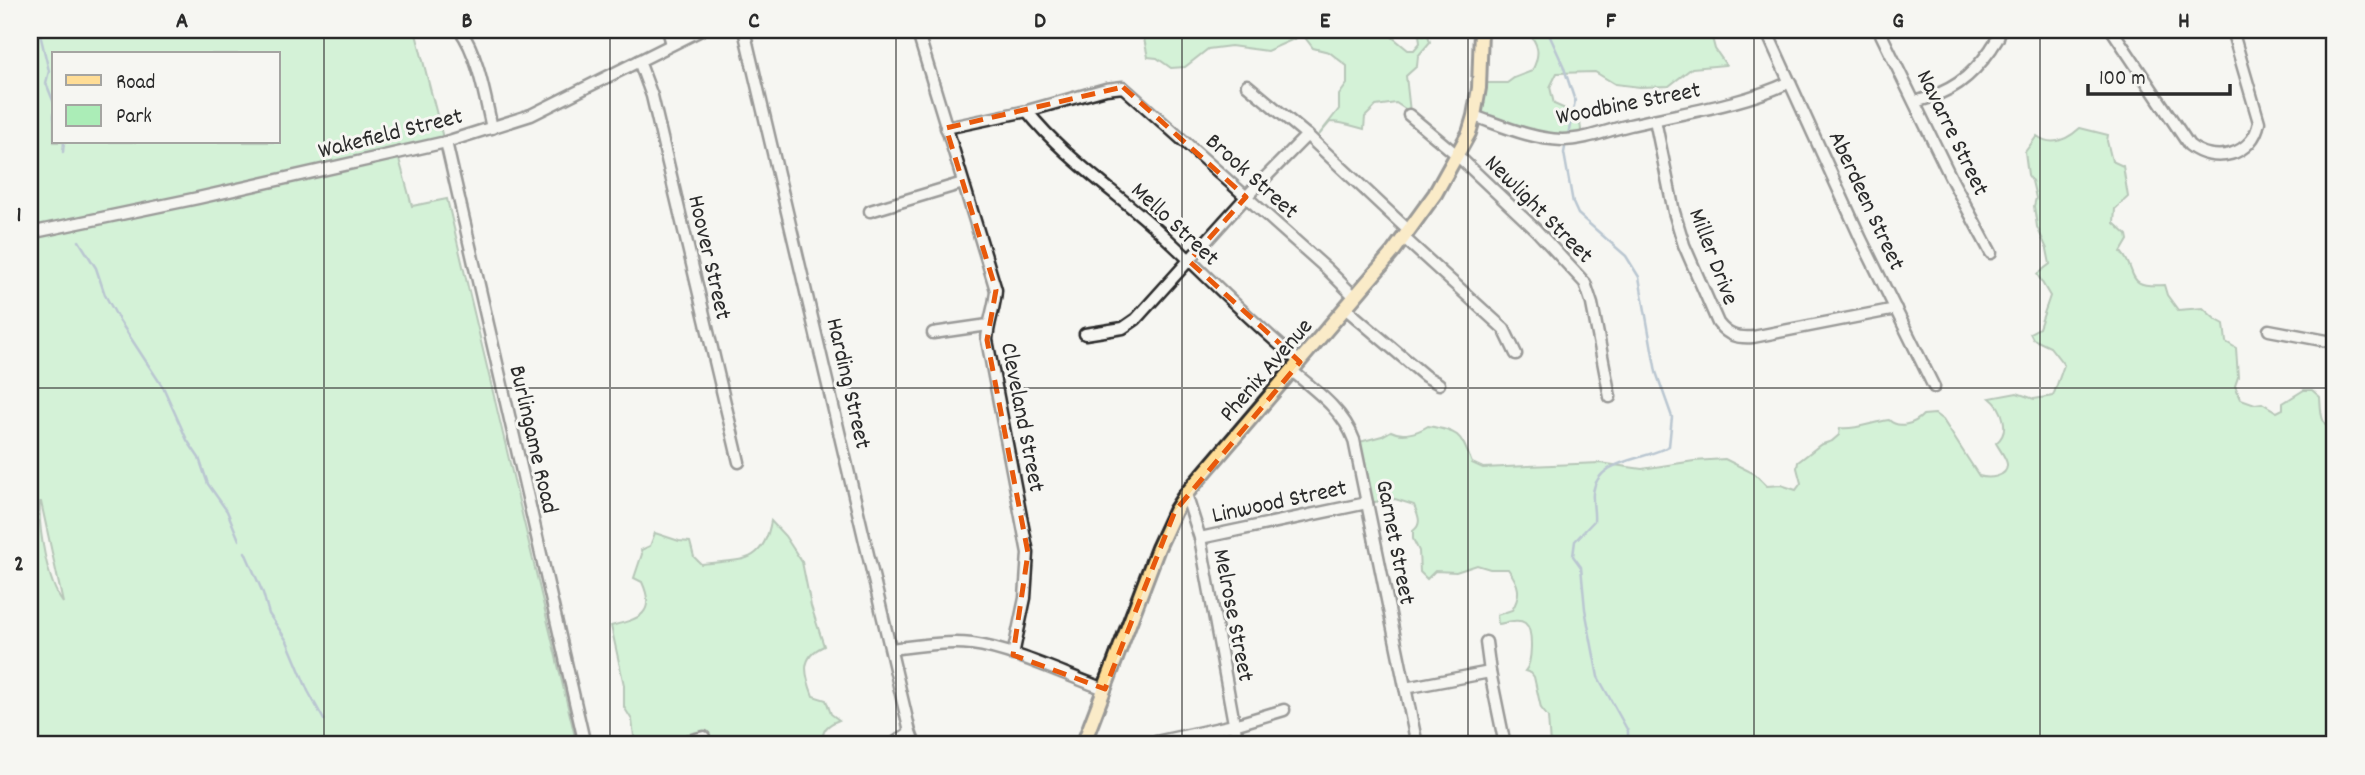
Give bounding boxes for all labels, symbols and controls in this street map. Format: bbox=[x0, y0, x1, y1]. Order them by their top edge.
text: A bbox=[176, 6, 188, 39]
text: B bbox=[462, 6, 473, 39]
text: C bbox=[748, 6, 760, 39]
text: D bbox=[1034, 6, 1046, 39]
text: E bbox=[1320, 6, 1331, 39]
text: F bbox=[1606, 6, 1617, 39]
text: G bbox=[1892, 6, 1904, 39]
text: H bbox=[2178, 6, 2190, 39]
legend bbox=[52, 52, 280, 144]
scale bar bbox=[2088, 52, 2230, 96]
street label: Navarre Street bbox=[1906, 64, 1997, 202]
text: 100 m bbox=[2099, 65, 2146, 95]
text: Road bbox=[116, 69, 155, 99]
street label: Woodbine Street bbox=[1553, 74, 1704, 136]
street label: Wakefield Street bbox=[315, 100, 467, 169]
text: Park bbox=[116, 103, 152, 133]
street label: Brook Street bbox=[1197, 126, 1305, 229]
street label: Aberdeen Street bbox=[1818, 126, 1912, 277]
street label: Newlight Street bbox=[1476, 148, 1600, 273]
street label: Mello Street bbox=[1122, 175, 1226, 275]
street label: Hoover Street bbox=[677, 192, 739, 323]
text: 1 bbox=[16, 200, 22, 233]
street label: Miller Drive bbox=[1678, 204, 1746, 310]
street label: Phenix Avenue bbox=[1212, 312, 1322, 430]
street label: Harding Street bbox=[815, 315, 879, 453]
street label: Cleveland Street bbox=[990, 340, 1052, 495]
street label: Burlingame Road bbox=[499, 362, 566, 517]
street label: Linwood Street bbox=[1209, 472, 1350, 534]
street label: Garnet Street bbox=[1365, 477, 1423, 608]
street label: Melrose Street bbox=[1203, 546, 1262, 685]
text: 2 bbox=[14, 549, 24, 582]

